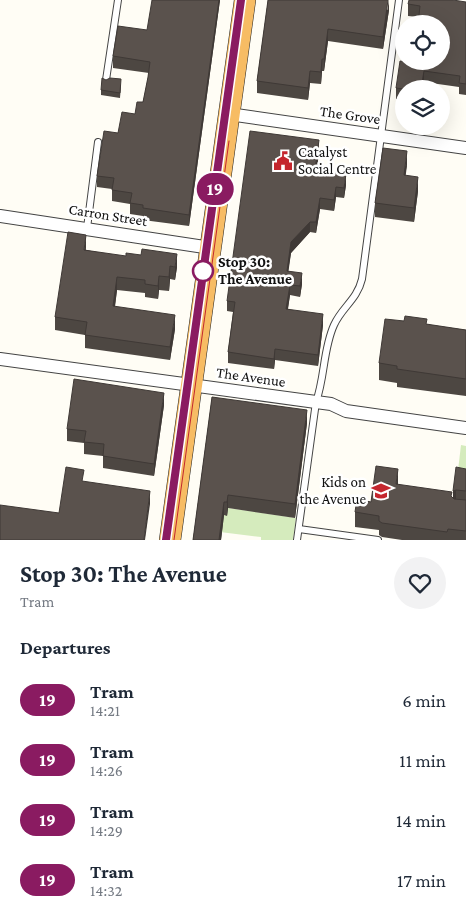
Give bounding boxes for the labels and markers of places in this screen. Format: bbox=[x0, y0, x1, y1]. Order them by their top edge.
place label: Catalyst Social Centre bbox=[298, 144, 377, 177]
public building icon: Catalyst Social Centre bbox=[272, 150, 294, 172]
place label: Stop 30: The Avenue bbox=[218, 254, 292, 287]
marker: Stop 30: The Avenue bbox=[192, 260, 214, 282]
place label: Kids on the Avenue bbox=[299, 474, 366, 507]
school or university icon: Kids on the Avenue bbox=[370, 480, 392, 502]

